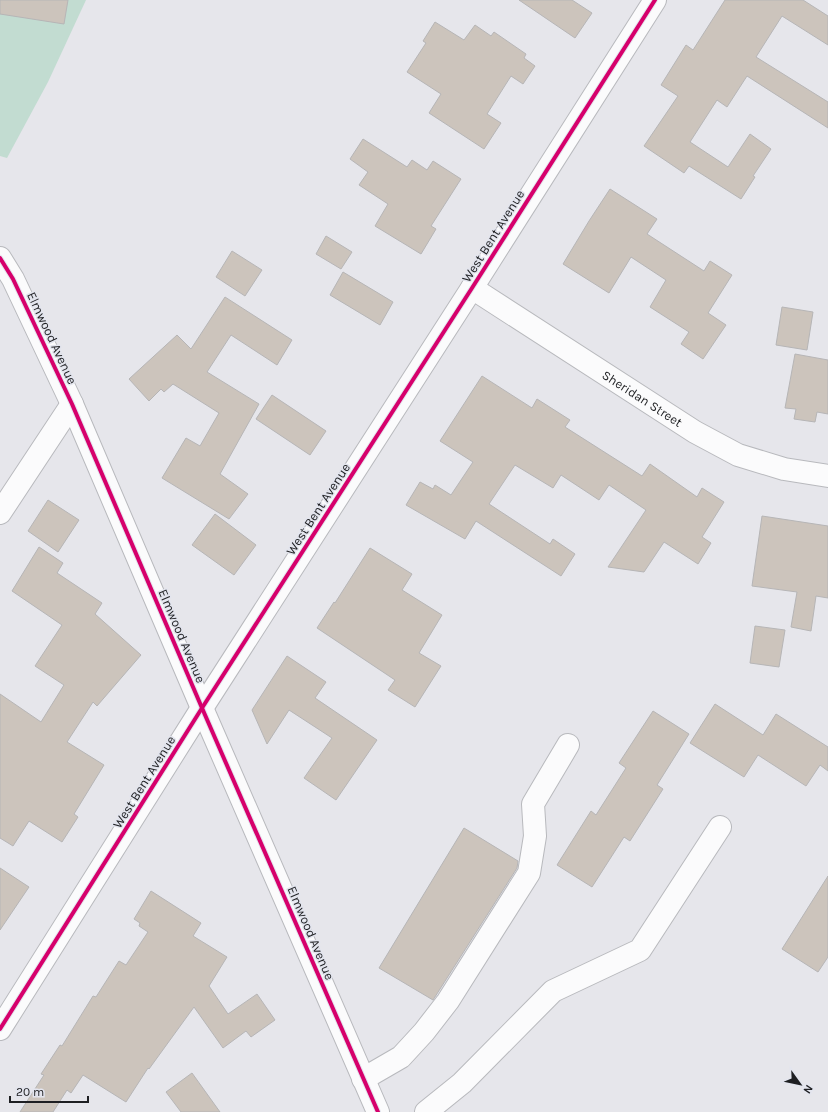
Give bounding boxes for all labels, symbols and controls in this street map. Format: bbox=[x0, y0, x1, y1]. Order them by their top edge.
street label: West Bent Avenue bbox=[459, 187, 528, 285]
street label: Elmwood Avenue bbox=[24, 289, 80, 387]
street label: Sheridan Street bbox=[600, 367, 686, 430]
street label: West Bent Avenue bbox=[283, 460, 353, 558]
street label: Elmwood Avenue bbox=[155, 587, 209, 685]
street label: West Bent Avenue bbox=[110, 733, 179, 831]
street label: Elmwood Avenue bbox=[284, 884, 338, 982]
north arrow bbox=[780, 1064, 820, 1104]
scale bar bbox=[10, 1078, 88, 1104]
text: N bbox=[800, 1082, 816, 1096]
text: 20 m bbox=[16, 1085, 44, 1099]

